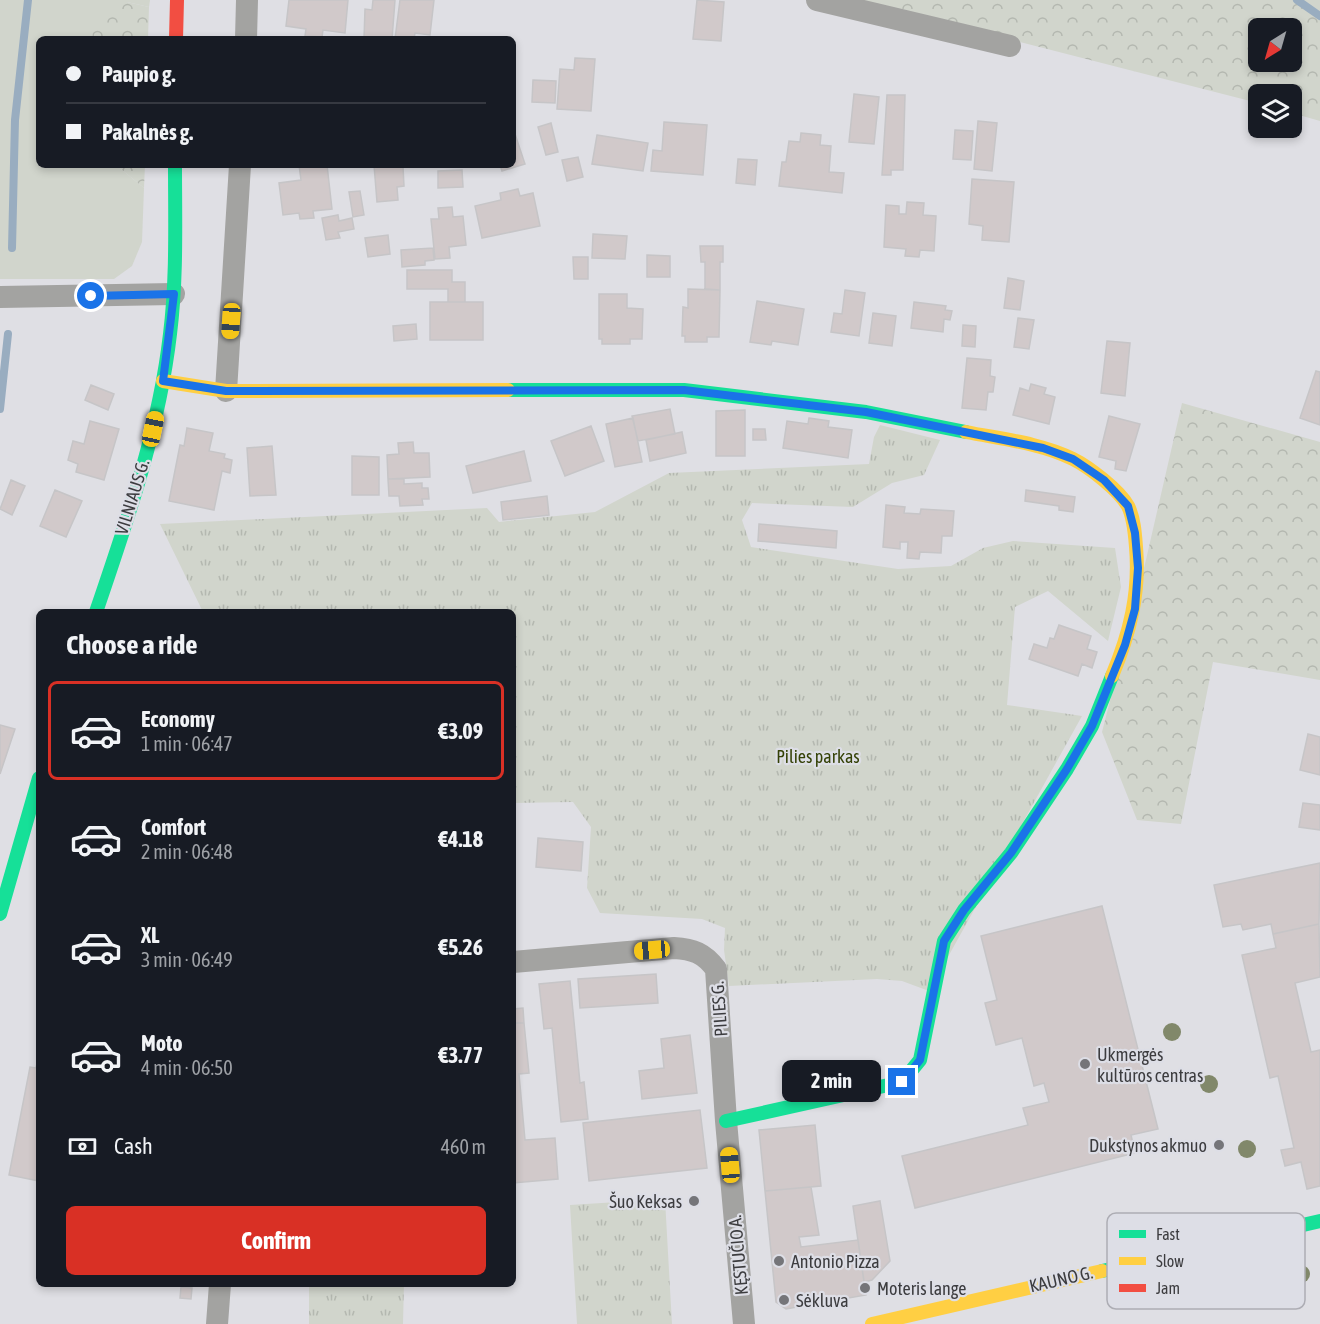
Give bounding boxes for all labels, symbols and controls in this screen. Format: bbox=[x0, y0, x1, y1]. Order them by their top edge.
north arrow bbox=[1248, 18, 1302, 72]
map controls bbox=[1248, 18, 1302, 138]
text: Paupio g. bbox=[102, 61, 175, 87]
button: layers bbox=[1248, 84, 1302, 138]
text: Pakalnės g. bbox=[102, 119, 193, 145]
route start bbox=[77, 282, 104, 309]
car bbox=[221, 302, 241, 340]
car bbox=[140, 410, 166, 448]
street label: VILNIAUS G. bbox=[111, 457, 153, 537]
text: Choose a ride bbox=[66, 629, 198, 660]
icon: car bbox=[69, 704, 123, 758]
text: Economy bbox=[141, 706, 215, 732]
text: €3.09 bbox=[438, 718, 483, 744]
text: 1 min · 06:47 bbox=[141, 732, 233, 755]
park label: Pilies parkas bbox=[776, 746, 860, 767]
icon: car bbox=[69, 812, 123, 866]
text: Comfort bbox=[141, 814, 206, 840]
text: €4.18 bbox=[438, 826, 483, 852]
text: 2 min · 06:48 bbox=[141, 840, 233, 863]
icon: car bbox=[69, 920, 123, 974]
text: XL bbox=[141, 922, 159, 948]
text: €5.26 bbox=[438, 934, 483, 960]
car bbox=[633, 939, 671, 961]
text: 3 min · 06:49 bbox=[141, 948, 233, 971]
street label: PILIES G. bbox=[707, 981, 731, 1037]
icon: car bbox=[69, 1028, 123, 1082]
text: Moto bbox=[141, 1030, 183, 1056]
text: €3.77 bbox=[438, 1042, 483, 1068]
place label: Ukmergės kultūros centras bbox=[1097, 1044, 1203, 1086]
text: 4 min · 06:50 bbox=[141, 1056, 233, 1079]
marker: Ukmergės kultūros centras bbox=[1078, 1057, 1092, 1071]
callout: 2 min bbox=[782, 1061, 881, 1103]
route end bbox=[888, 1068, 915, 1095]
text: 2 min bbox=[811, 1069, 852, 1092]
icon: cash bbox=[66, 1130, 99, 1163]
text: Cash bbox=[114, 1133, 153, 1159]
text: 460 m bbox=[441, 1135, 486, 1158]
place label: Dukstynos akmuo bbox=[1089, 1135, 1207, 1156]
marker: Dukstynos akmuo bbox=[1212, 1138, 1226, 1152]
car bbox=[719, 1146, 741, 1184]
place label: Šuo Keksas bbox=[609, 1191, 682, 1212]
marker: Šuo Keksas bbox=[687, 1194, 701, 1208]
button: Confirm bbox=[66, 1206, 486, 1275]
legend bbox=[1107, 1213, 1305, 1309]
street label: KĘSTUČIO A. bbox=[724, 1214, 752, 1296]
text: Fast bbox=[1156, 1225, 1180, 1243]
place label: Antonio Pizza bbox=[791, 1251, 880, 1272]
text: Slow bbox=[1156, 1252, 1184, 1270]
marker: Antonio Pizza bbox=[772, 1254, 786, 1268]
street label: KAUNO G. bbox=[1027, 1262, 1095, 1296]
place label: Moteris lange bbox=[877, 1278, 966, 1299]
text: Jam bbox=[1156, 1279, 1180, 1297]
marker: Moteris lange bbox=[858, 1281, 872, 1295]
place label: Sėkluva bbox=[796, 1290, 849, 1311]
marker: Sėkluva bbox=[777, 1293, 791, 1307]

